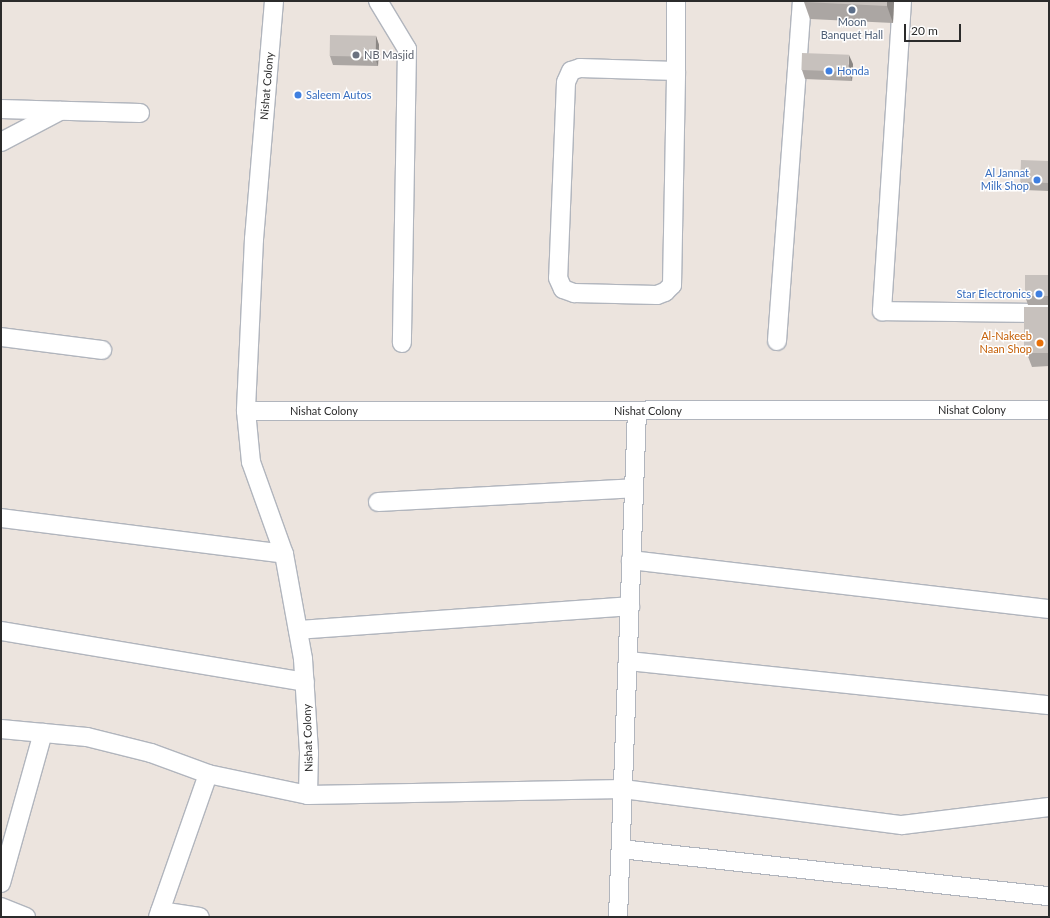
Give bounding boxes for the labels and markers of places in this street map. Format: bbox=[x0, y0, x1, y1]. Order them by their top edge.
marker: Moon Banquet Hall bbox=[847, 5, 857, 15]
place label: Moon Banquet Hall bbox=[821, 16, 883, 42]
place label: NB Masjid bbox=[364, 48, 414, 62]
marker: NB Masjid bbox=[351, 50, 361, 60]
place label: Honda bbox=[837, 64, 869, 78]
marker: Honda bbox=[824, 66, 834, 76]
place label: Saleem Autos bbox=[306, 88, 372, 102]
marker: Saleem Autos bbox=[293, 90, 303, 100]
place label: Al Jannat Milk Shop bbox=[981, 167, 1029, 193]
marker: Al Jannat Milk Shop bbox=[1032, 175, 1042, 185]
place label: Star Electronics bbox=[956, 287, 1031, 301]
marker: Star Electronics bbox=[1034, 289, 1044, 299]
place label: Al-Nakeeb Naan Shop bbox=[979, 330, 1032, 356]
marker: Al-Nakeeb Naan Shop bbox=[1035, 338, 1045, 348]

